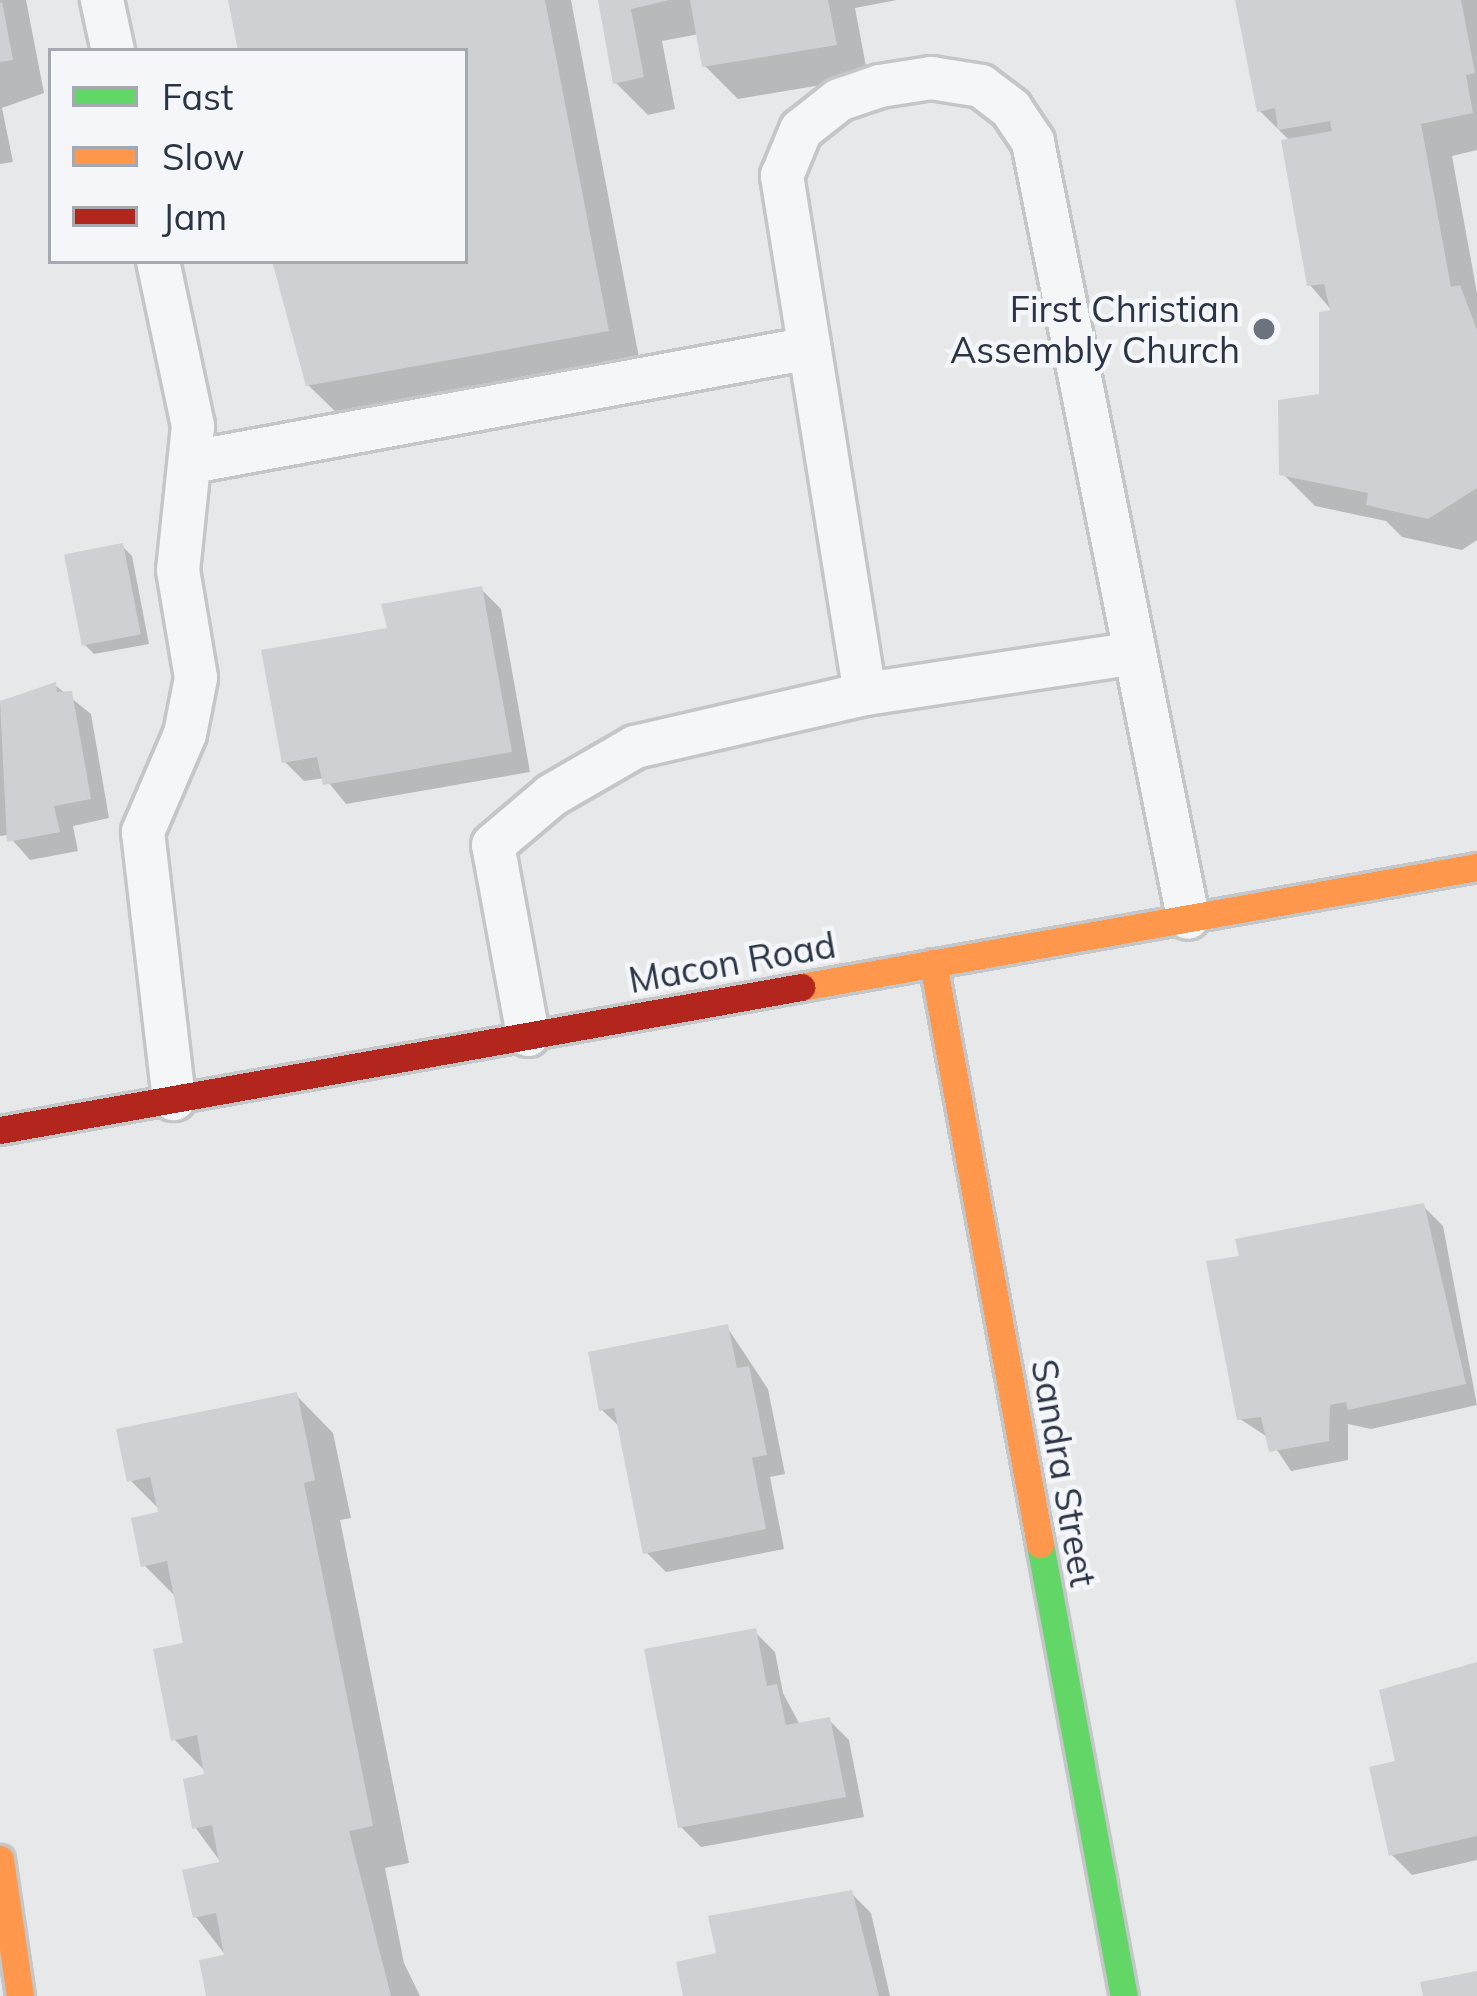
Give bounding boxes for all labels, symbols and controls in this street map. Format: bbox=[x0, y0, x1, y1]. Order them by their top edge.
legend bbox=[48, 48, 468, 264]
text: Fast bbox=[162, 74, 233, 119]
text: Slow bbox=[162, 134, 245, 179]
text: Jam bbox=[162, 194, 227, 239]
place label: First Christian Assembly Church bbox=[950, 286, 1240, 371]
marker: First Christian Assembly Church bbox=[1251, 316, 1277, 342]
street label: Macon Road bbox=[625, 923, 839, 1001]
street label: Sandra Street bbox=[1023, 1356, 1105, 1590]

